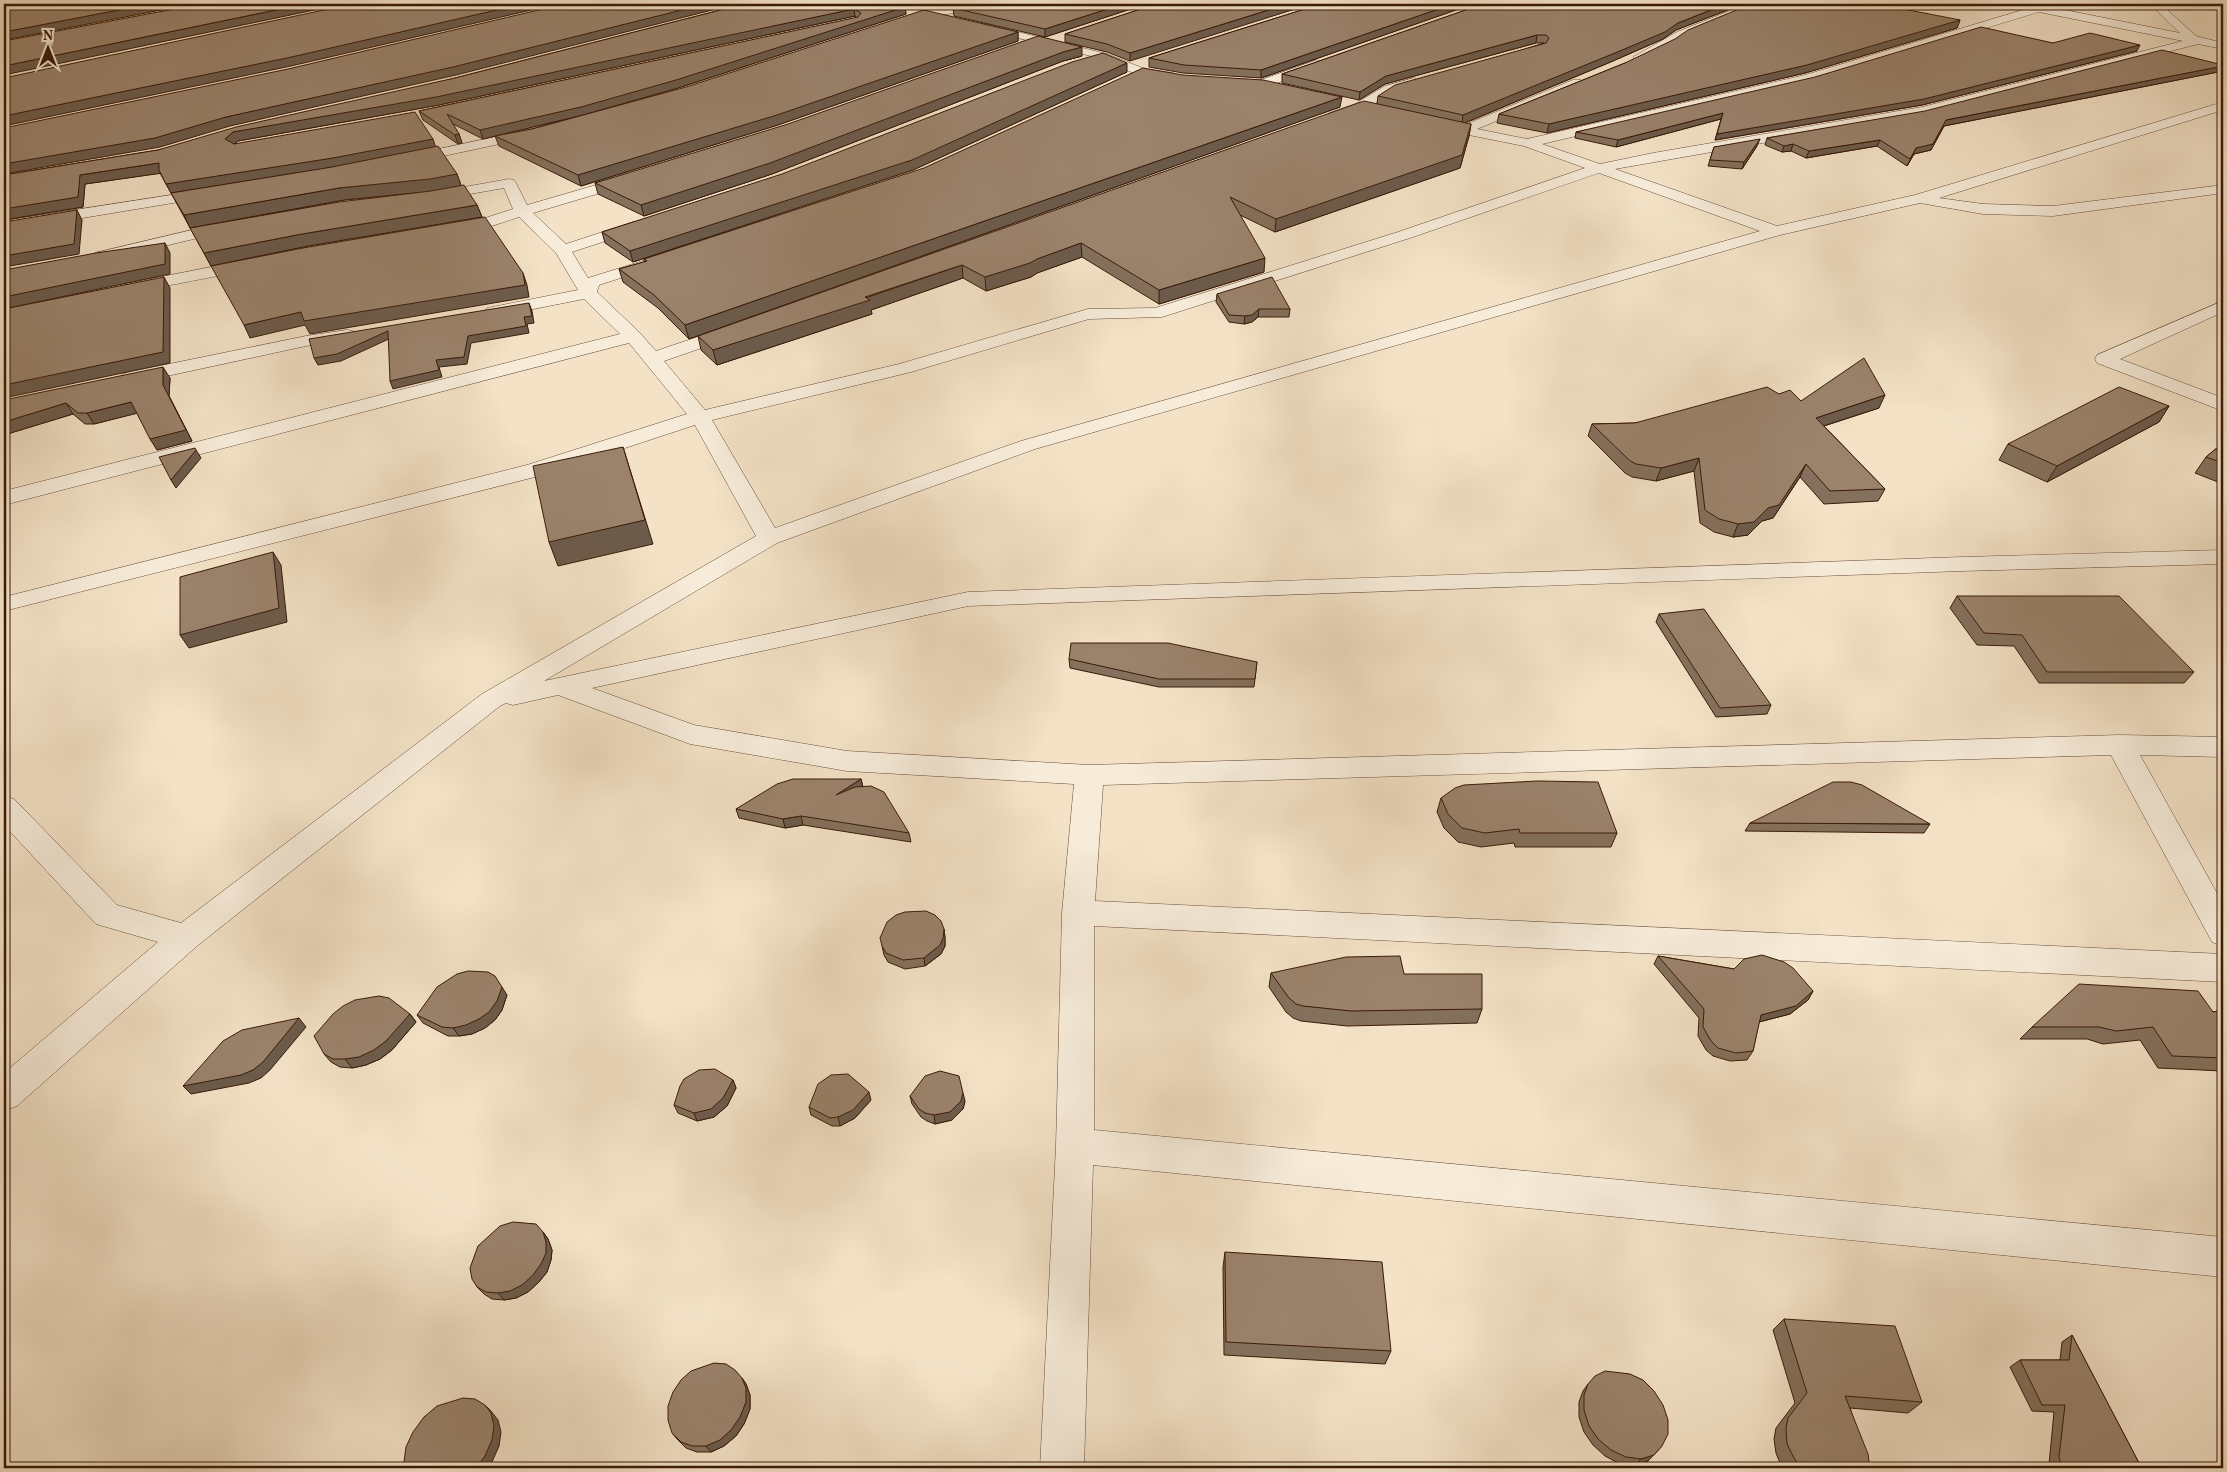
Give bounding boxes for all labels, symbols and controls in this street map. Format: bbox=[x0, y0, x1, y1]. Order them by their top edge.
north arrow bbox=[22, 22, 72, 72]
text: N bbox=[43, 27, 53, 46]

